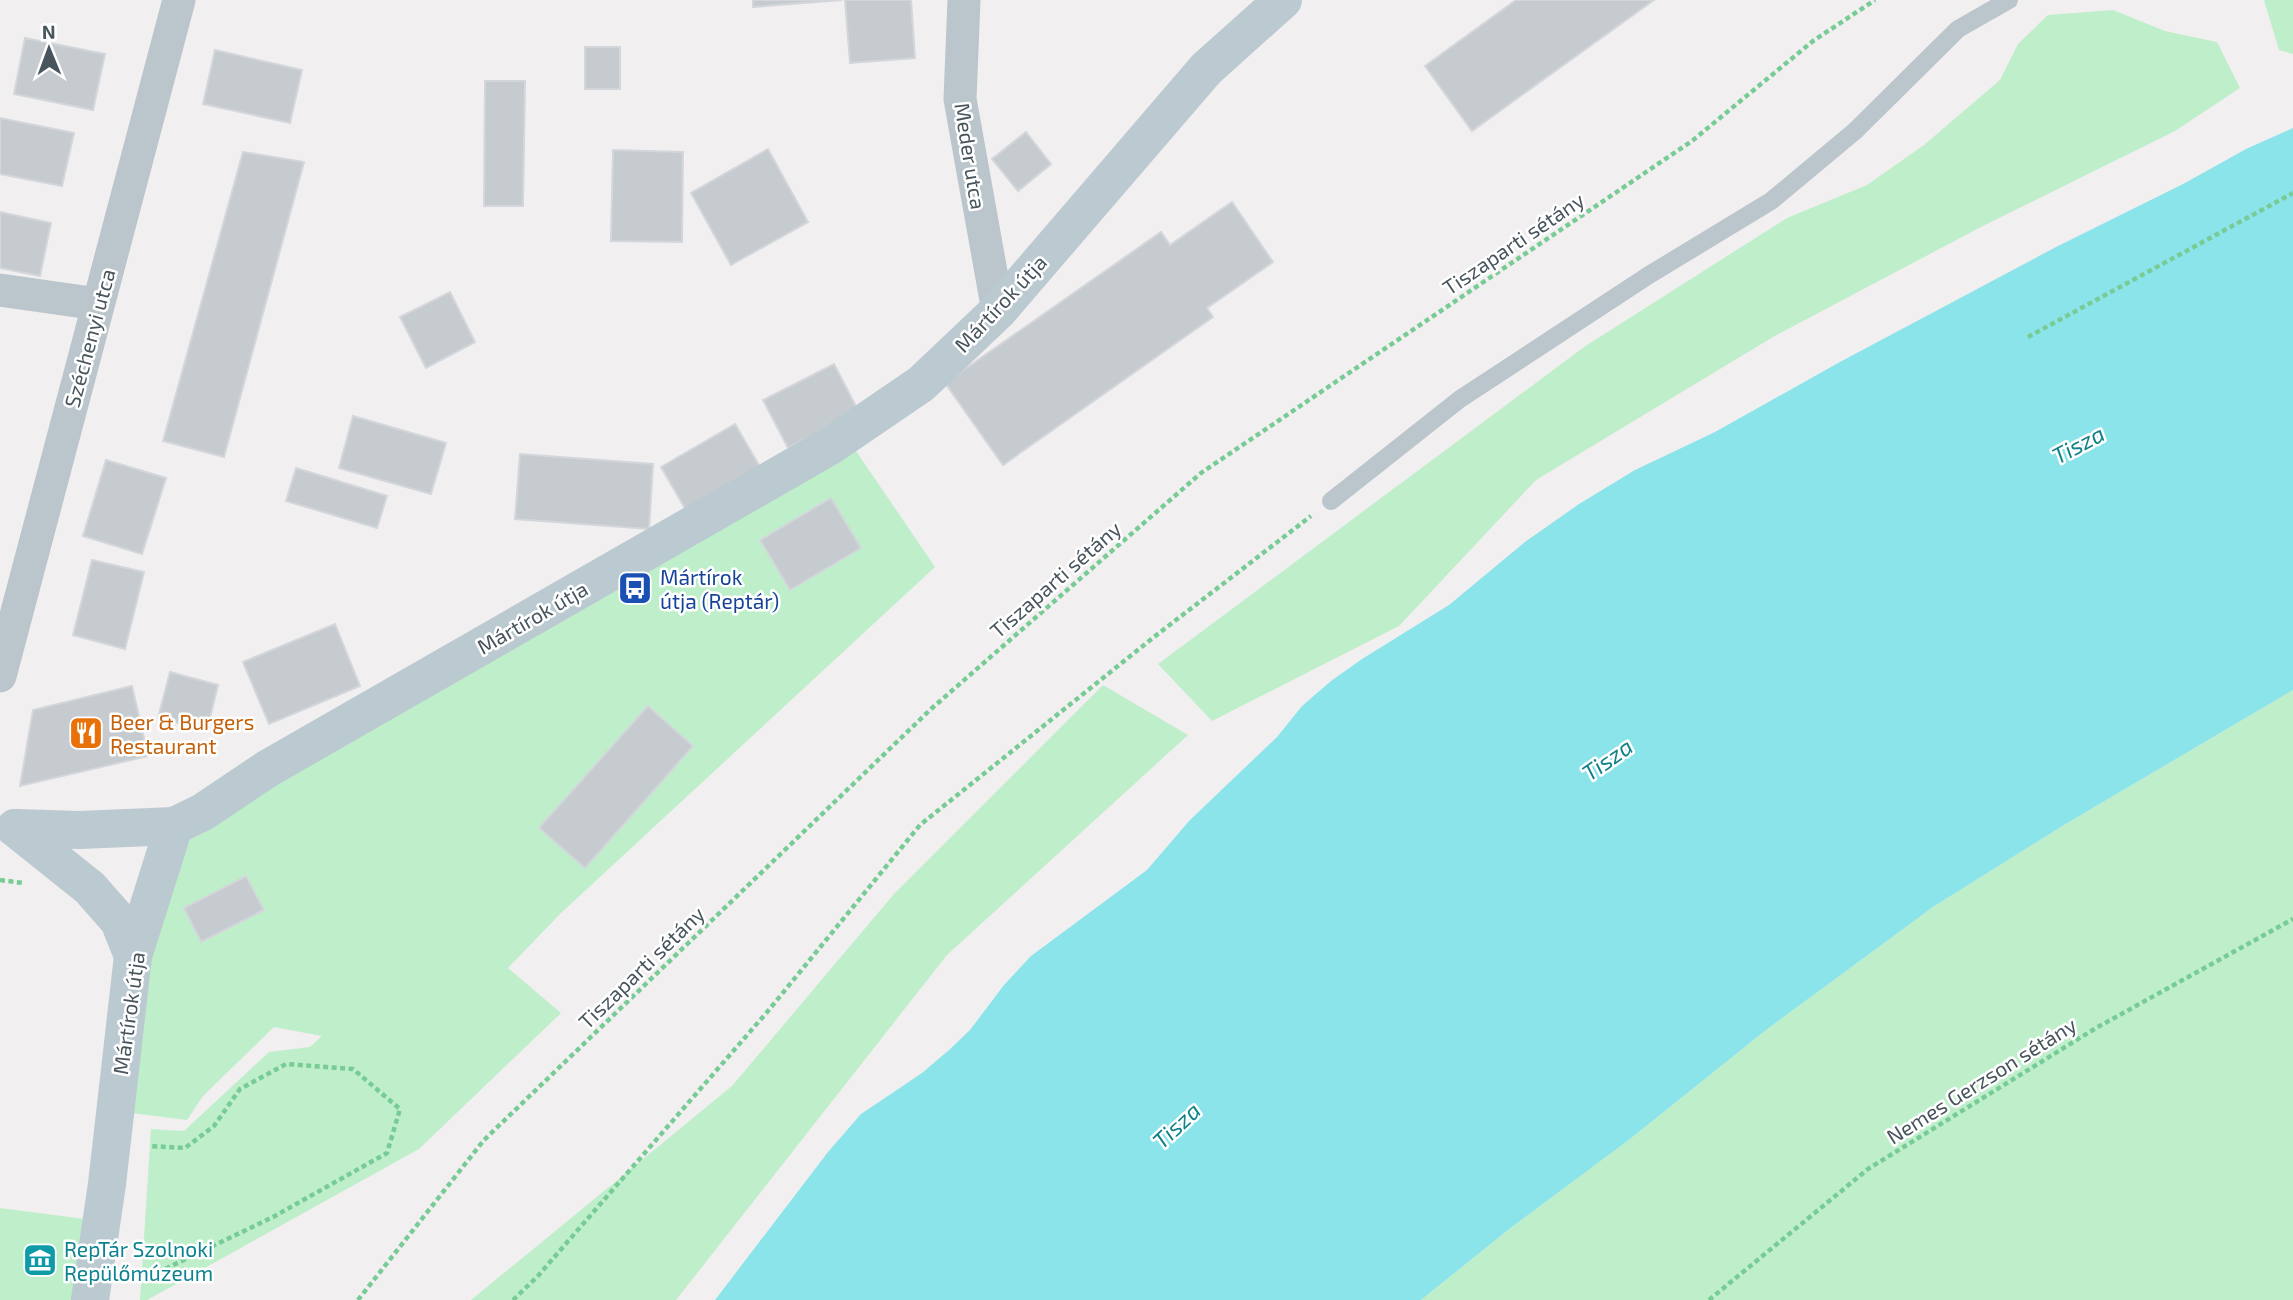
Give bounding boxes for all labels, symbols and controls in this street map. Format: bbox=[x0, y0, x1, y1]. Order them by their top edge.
north arrow bbox=[14, 14, 84, 84]
text: N bbox=[42, 20, 56, 43]
street label: Meder utca bbox=[950, 101, 992, 211]
street label: Tiszaparti sétány bbox=[1438, 186, 1588, 300]
street label: Mártírok útja bbox=[949, 249, 1052, 357]
street label: Széchenyi utca bbox=[58, 266, 120, 410]
water label: Tisza bbox=[2047, 419, 2109, 469]
street label: Tiszaparti sétány bbox=[984, 515, 1126, 643]
place label: Mártírok útja (Reptár) bbox=[660, 564, 779, 614]
bus stop icon: Mártírok útja (Reptár) bbox=[616, 569, 654, 607]
street label: Mártírok útja bbox=[472, 575, 592, 660]
place label: Beer & Burgers Restaurant bbox=[110, 709, 254, 758]
restaurant icon: Beer & Burgers Restaurant bbox=[67, 714, 105, 752]
water label: Tisza bbox=[1576, 732, 1638, 786]
street label: Tiszaparti sétány bbox=[573, 901, 709, 1033]
street label: Mártírok útja bbox=[107, 950, 150, 1076]
street label: Nemes Gerzson sétány bbox=[1882, 1011, 2080, 1149]
water label: Tisza bbox=[1146, 1096, 1206, 1154]
place label: RepTár Szolnoki Repülőmúzeum bbox=[64, 1236, 213, 1285]
museum icon: RepTár Szolnoki Repülőmúzeum bbox=[21, 1241, 59, 1279]

